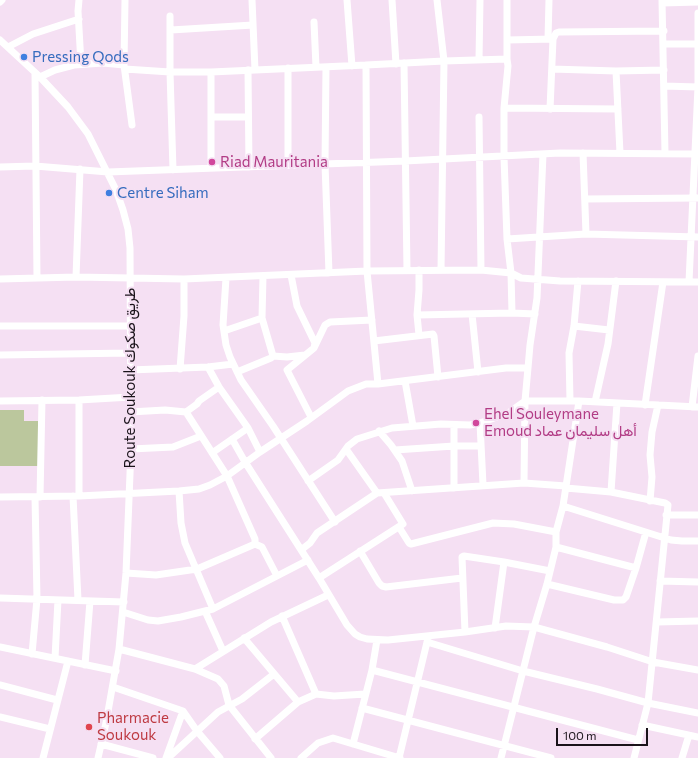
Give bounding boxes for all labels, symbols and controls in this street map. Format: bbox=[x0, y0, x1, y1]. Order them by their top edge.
place label: Pressing Qods bbox=[32, 48, 129, 66]
marker: Pressing Qods bbox=[19, 52, 29, 62]
place label: Riad Mauritania bbox=[220, 153, 328, 171]
marker: Riad Mauritania bbox=[207, 157, 217, 167]
place label: Centre Siham bbox=[117, 184, 209, 202]
marker: Centre Siham bbox=[104, 188, 114, 198]
street label: Route Soukouk طريق صكوك bbox=[121, 288, 139, 468]
place label: Ehel Souleymane Emoud أهل سليمان عماد bbox=[484, 405, 637, 440]
marker: Ehel Souleymane Emoud أهل سليمان عماد bbox=[471, 418, 481, 428]
place label: Pharmacie Soukouk bbox=[97, 709, 169, 744]
scale bar bbox=[558, 720, 650, 746]
marker: Pharmacie Soukouk bbox=[84, 722, 94, 732]
text: 100 m bbox=[563, 728, 597, 742]

